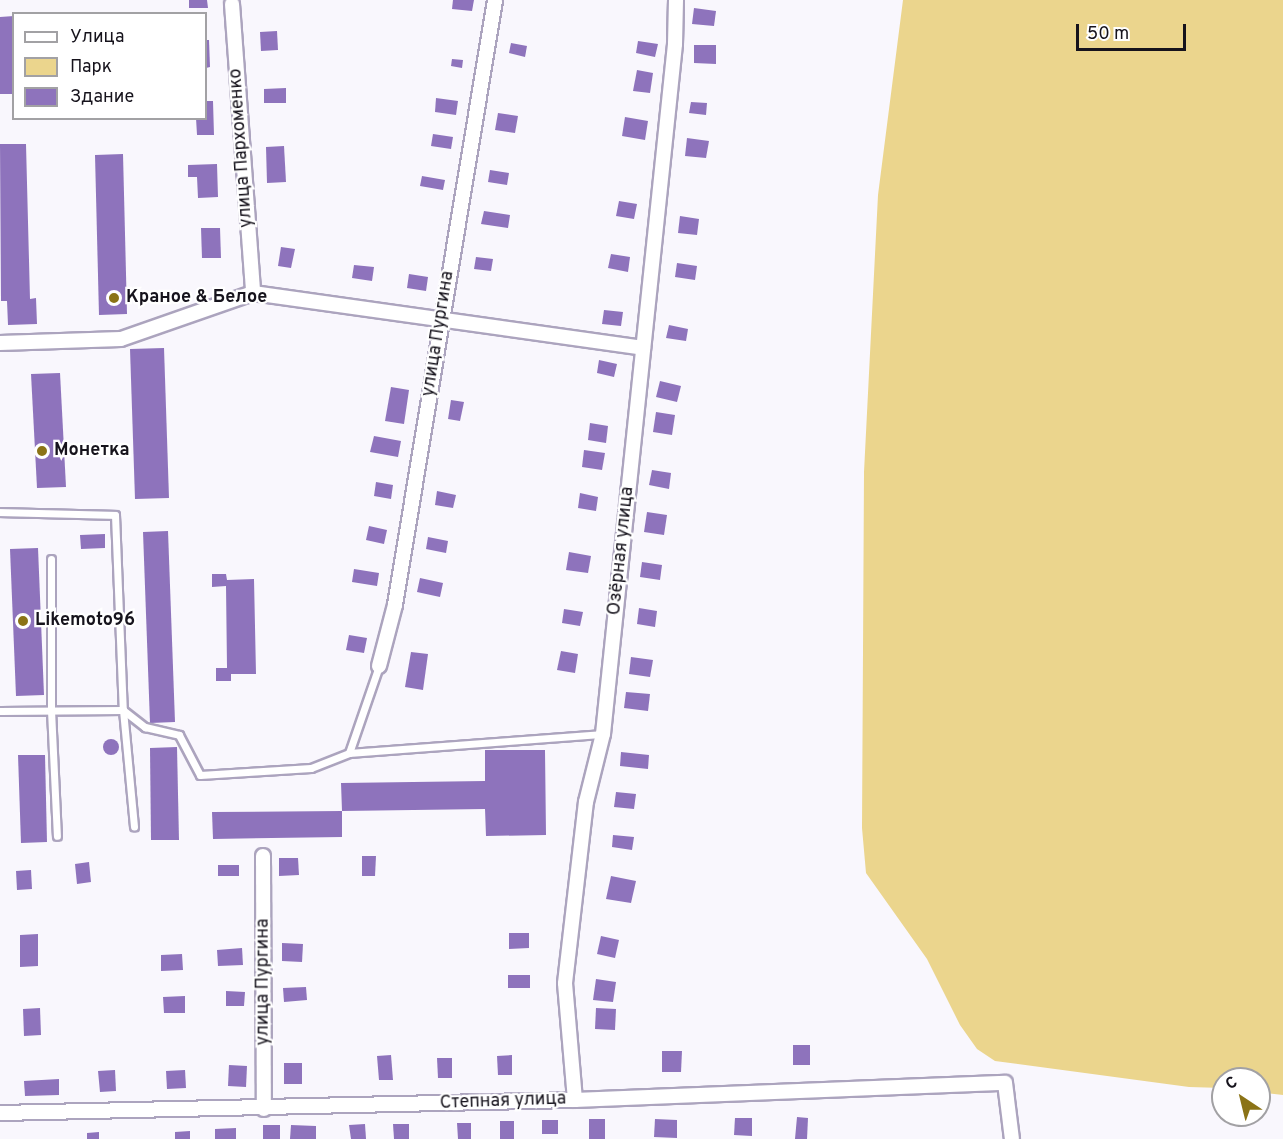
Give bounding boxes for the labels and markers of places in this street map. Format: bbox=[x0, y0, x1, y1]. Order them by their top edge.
place label: Краное & Белое bbox=[126, 287, 267, 309]
marker: Краное & Белое bbox=[107, 291, 121, 305]
place label: Монетка bbox=[54, 440, 130, 462]
marker: Монетка bbox=[35, 444, 49, 458]
place label: Likemoto96 bbox=[35, 610, 135, 632]
marker: Likemoto96 bbox=[16, 614, 30, 628]

